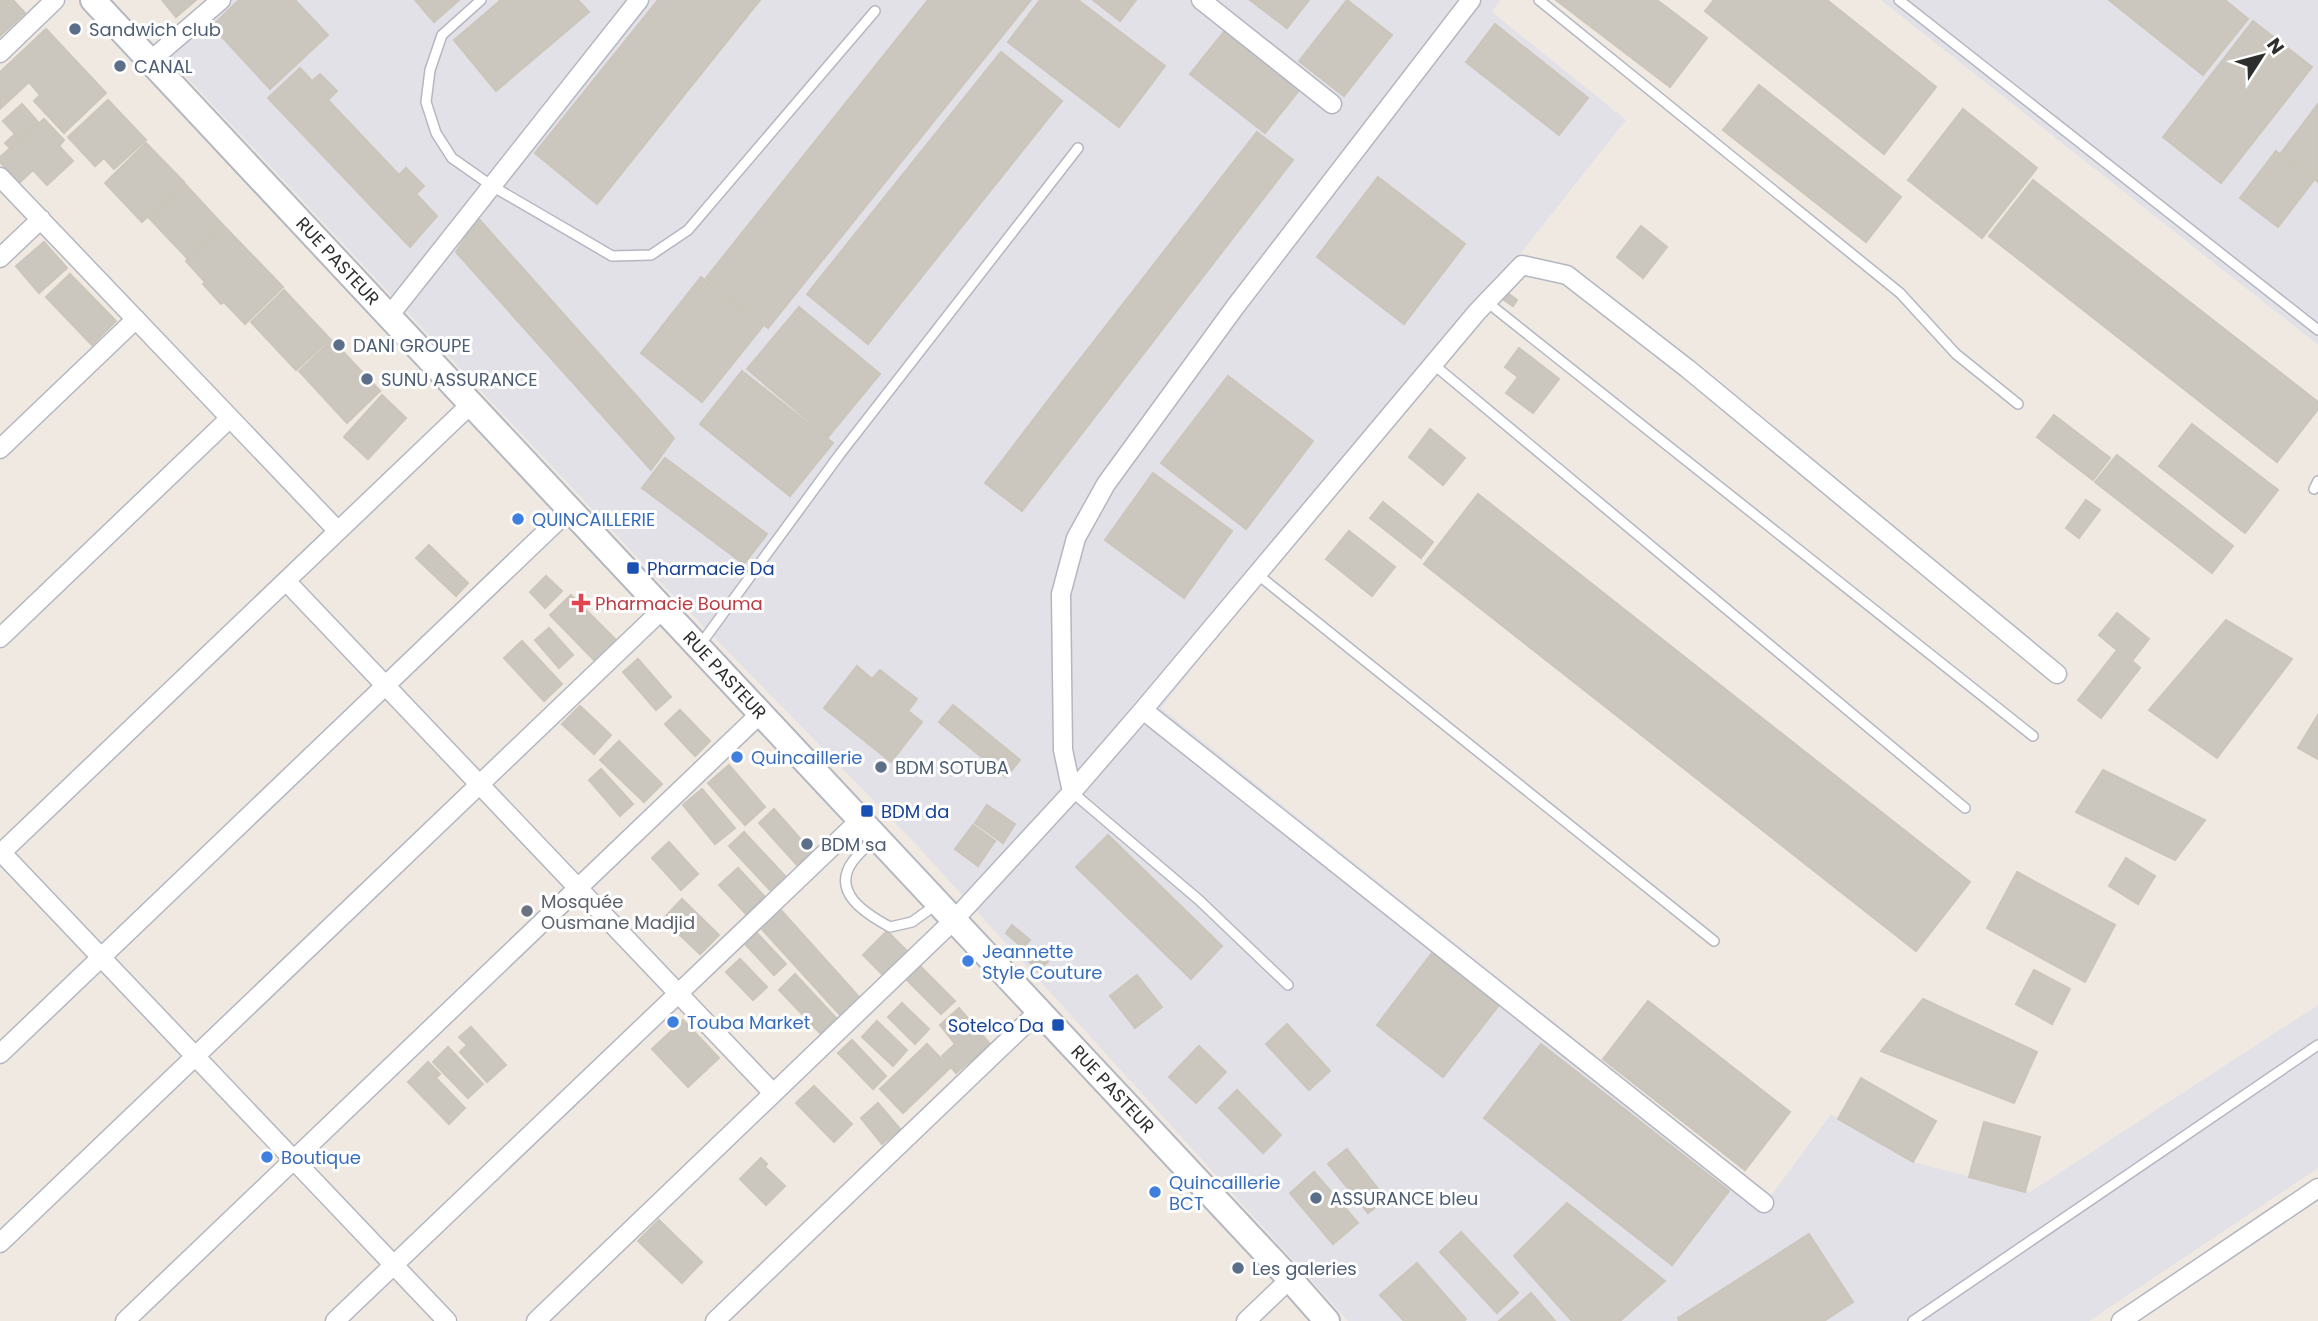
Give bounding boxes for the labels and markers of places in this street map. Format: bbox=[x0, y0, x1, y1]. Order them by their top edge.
place label: Sandwich club bbox=[89, 17, 221, 42]
marker: Sandwich club bbox=[67, 21, 83, 37]
place label: CANAL bbox=[134, 54, 193, 79]
marker: CANAL bbox=[112, 58, 128, 74]
place label: DANI GROUPE bbox=[353, 333, 471, 358]
marker: DANI GROUPE bbox=[331, 337, 347, 353]
place label: SUNU ASSURANCE bbox=[381, 367, 538, 392]
marker: SUNU ASSURANCE bbox=[359, 371, 375, 387]
place label: QUINCAILLERIE bbox=[532, 507, 655, 532]
marker: QUINCAILLERIE bbox=[510, 511, 526, 527]
place label: Pharmacie Da bbox=[647, 556, 775, 581]
marker: Pharmacie Da bbox=[625, 560, 641, 576]
place label: Pharmacie Bouma bbox=[595, 591, 763, 616]
marker: Pharmacie Bouma bbox=[573, 595, 589, 611]
place label: Quincaillerie bbox=[751, 745, 863, 770]
marker: Quincaillerie bbox=[729, 749, 745, 765]
place label: BDM SOTUBA bbox=[895, 755, 1009, 780]
marker: BDM SOTUBA bbox=[873, 759, 889, 775]
place label: BDM da bbox=[881, 799, 949, 824]
marker: BDM da bbox=[859, 803, 875, 819]
place label: BDM sa bbox=[821, 832, 887, 857]
marker: BDM sa bbox=[799, 836, 815, 852]
place label: Mosquée Ousmane Madjid bbox=[541, 889, 695, 935]
marker: Mosquée Ousmane Madjid bbox=[519, 903, 535, 919]
place label: Jeannette Style Couture bbox=[982, 939, 1103, 985]
marker: Jeannette Style Couture bbox=[960, 953, 976, 969]
place label: Touba Market bbox=[687, 1010, 810, 1035]
place label: Sotelco Da bbox=[948, 1013, 1044, 1038]
marker: Touba Market bbox=[665, 1014, 681, 1030]
marker: Sotelco Da bbox=[1050, 1017, 1066, 1033]
place label: Boutique bbox=[281, 1145, 361, 1170]
marker: Boutique bbox=[259, 1149, 275, 1165]
place label: Quincaillerie BCT bbox=[1169, 1170, 1281, 1216]
marker: Quincaillerie BCT bbox=[1147, 1184, 1163, 1200]
place label: ASSURANCE bleu bbox=[1330, 1186, 1478, 1211]
marker: ASSURANCE bleu bbox=[1308, 1190, 1324, 1206]
place label: Les galeries bbox=[1252, 1256, 1357, 1281]
marker: Les galeries bbox=[1230, 1260, 1246, 1276]

